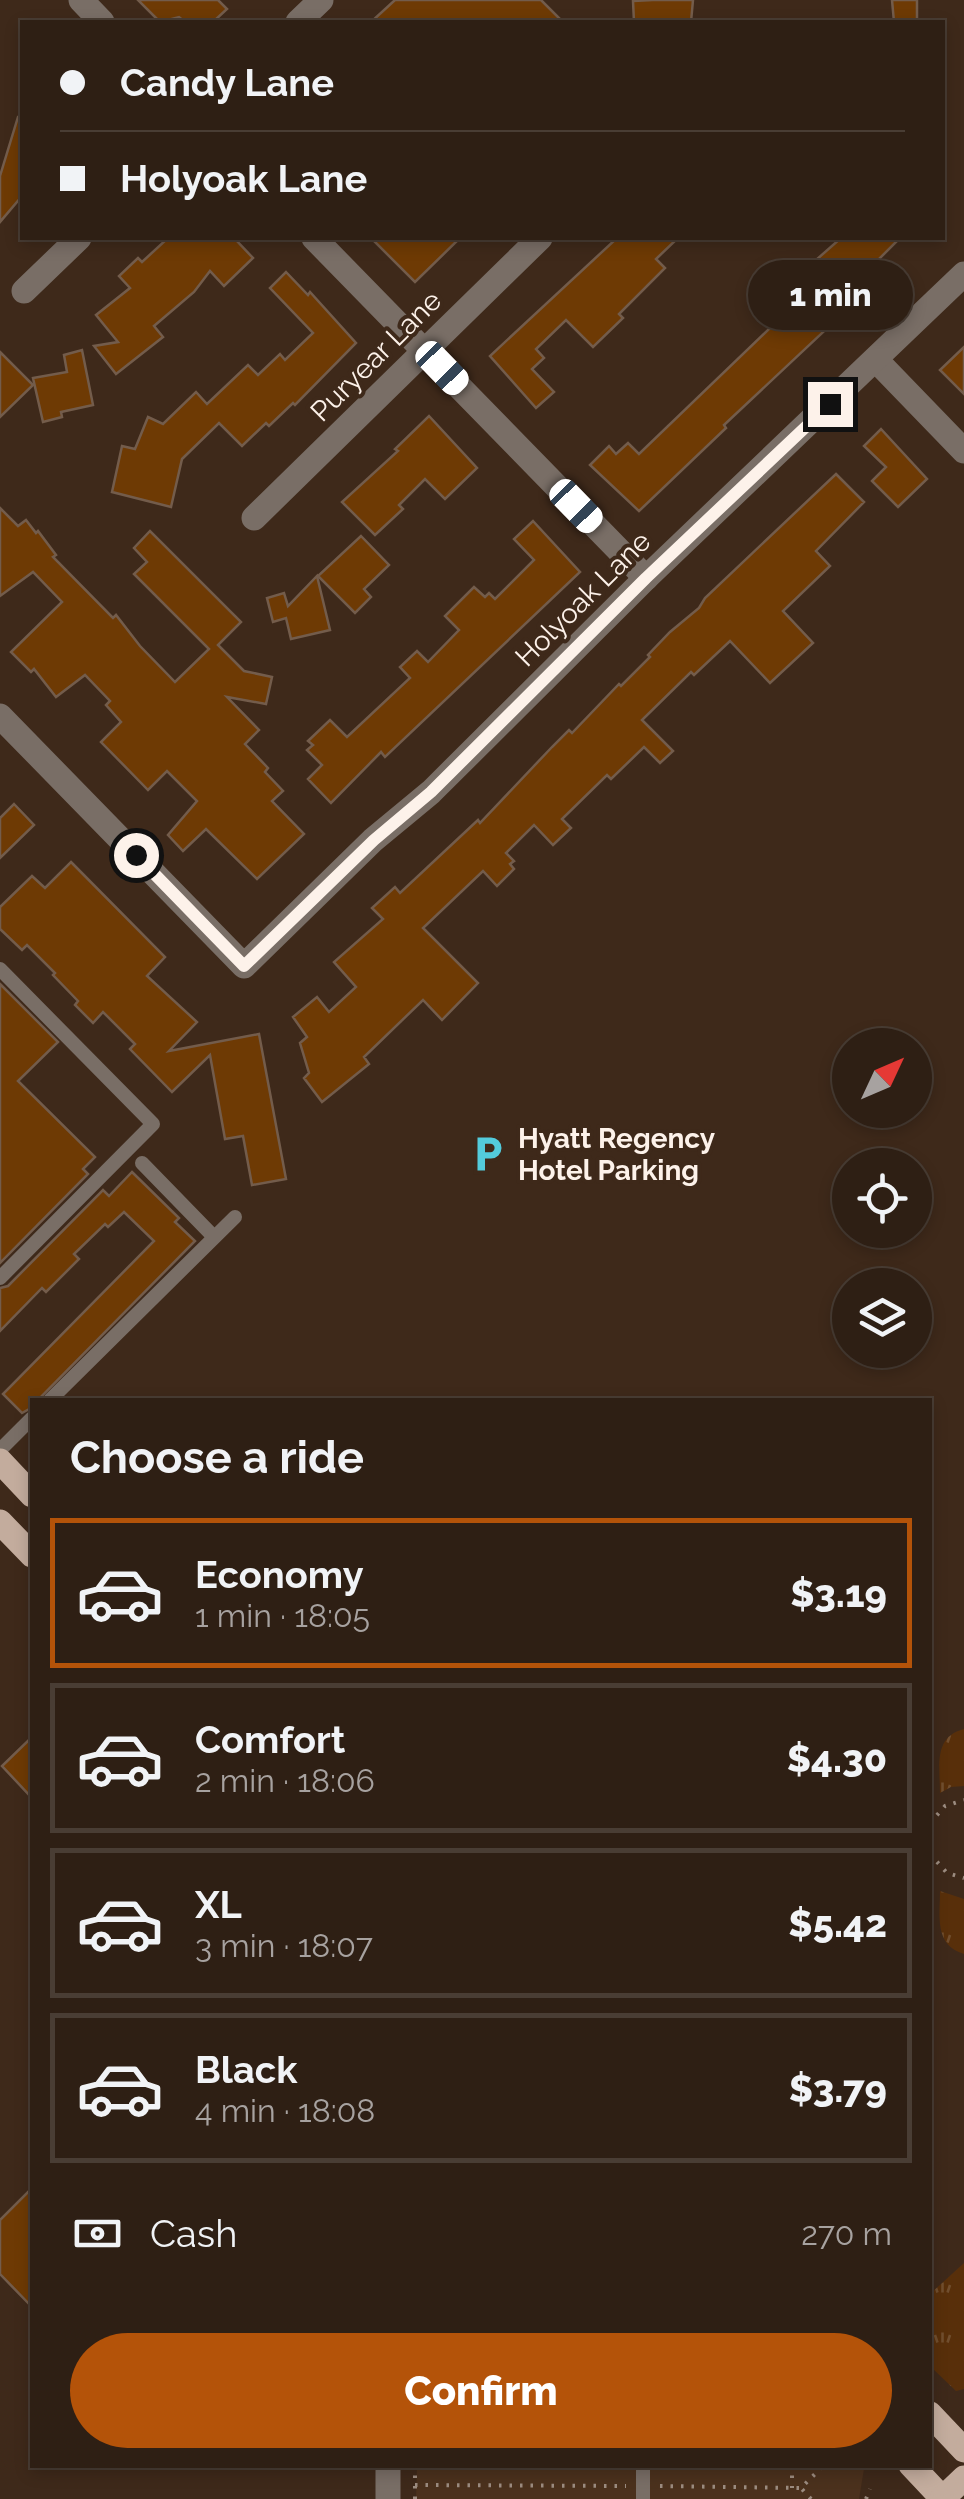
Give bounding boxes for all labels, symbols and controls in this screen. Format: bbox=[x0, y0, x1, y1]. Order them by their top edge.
text: Candy Lane bbox=[120, 60, 334, 105]
text: Holyoak Lane bbox=[120, 156, 367, 201]
callout: 1 min bbox=[748, 259, 912, 329]
text: 1 min bbox=[789, 276, 872, 313]
street label: Puryear Lane bbox=[304, 284, 448, 428]
car bbox=[410, 336, 474, 400]
route end bbox=[808, 382, 853, 427]
car bbox=[544, 474, 608, 538]
street label: Holyoak Lane bbox=[509, 525, 657, 673]
route start bbox=[114, 833, 159, 878]
north arrow bbox=[832, 1028, 932, 1128]
map controls bbox=[832, 1028, 932, 1368]
place label: Hyatt Regency Hotel Parking bbox=[518, 1122, 716, 1187]
parking icon: Hyatt Regency Hotel Parking bbox=[467, 1133, 509, 1175]
button: locate bbox=[832, 1148, 932, 1248]
button: layers bbox=[832, 1268, 932, 1368]
text: Choose a ride bbox=[70, 1431, 364, 1484]
icon: car bbox=[75, 1548, 165, 1638]
text: Economy bbox=[195, 1552, 364, 1597]
text: $3.19 bbox=[790, 1571, 887, 1616]
text: 1 min · 18:05 bbox=[195, 1597, 370, 1634]
icon: car bbox=[75, 1713, 165, 1803]
text: Comfort bbox=[195, 1717, 345, 1762]
text: $4.30 bbox=[787, 1736, 887, 1781]
text: 2 min · 18:06 bbox=[195, 1762, 375, 1799]
icon: car bbox=[75, 1878, 165, 1968]
text: XL bbox=[195, 1882, 242, 1927]
text: $5.42 bbox=[788, 1901, 887, 1946]
text: 3 min · 18:07 bbox=[195, 1927, 373, 1964]
icon: car bbox=[75, 2043, 165, 2133]
text: Black bbox=[195, 2047, 297, 2092]
text: $3.79 bbox=[789, 2066, 887, 2111]
text: 4 min · 18:08 bbox=[195, 2092, 375, 2129]
icon: cash bbox=[70, 2206, 125, 2261]
text: Cash bbox=[150, 2211, 237, 2256]
text: 270 m bbox=[801, 2215, 892, 2252]
button: Confirm bbox=[70, 2333, 892, 2448]

